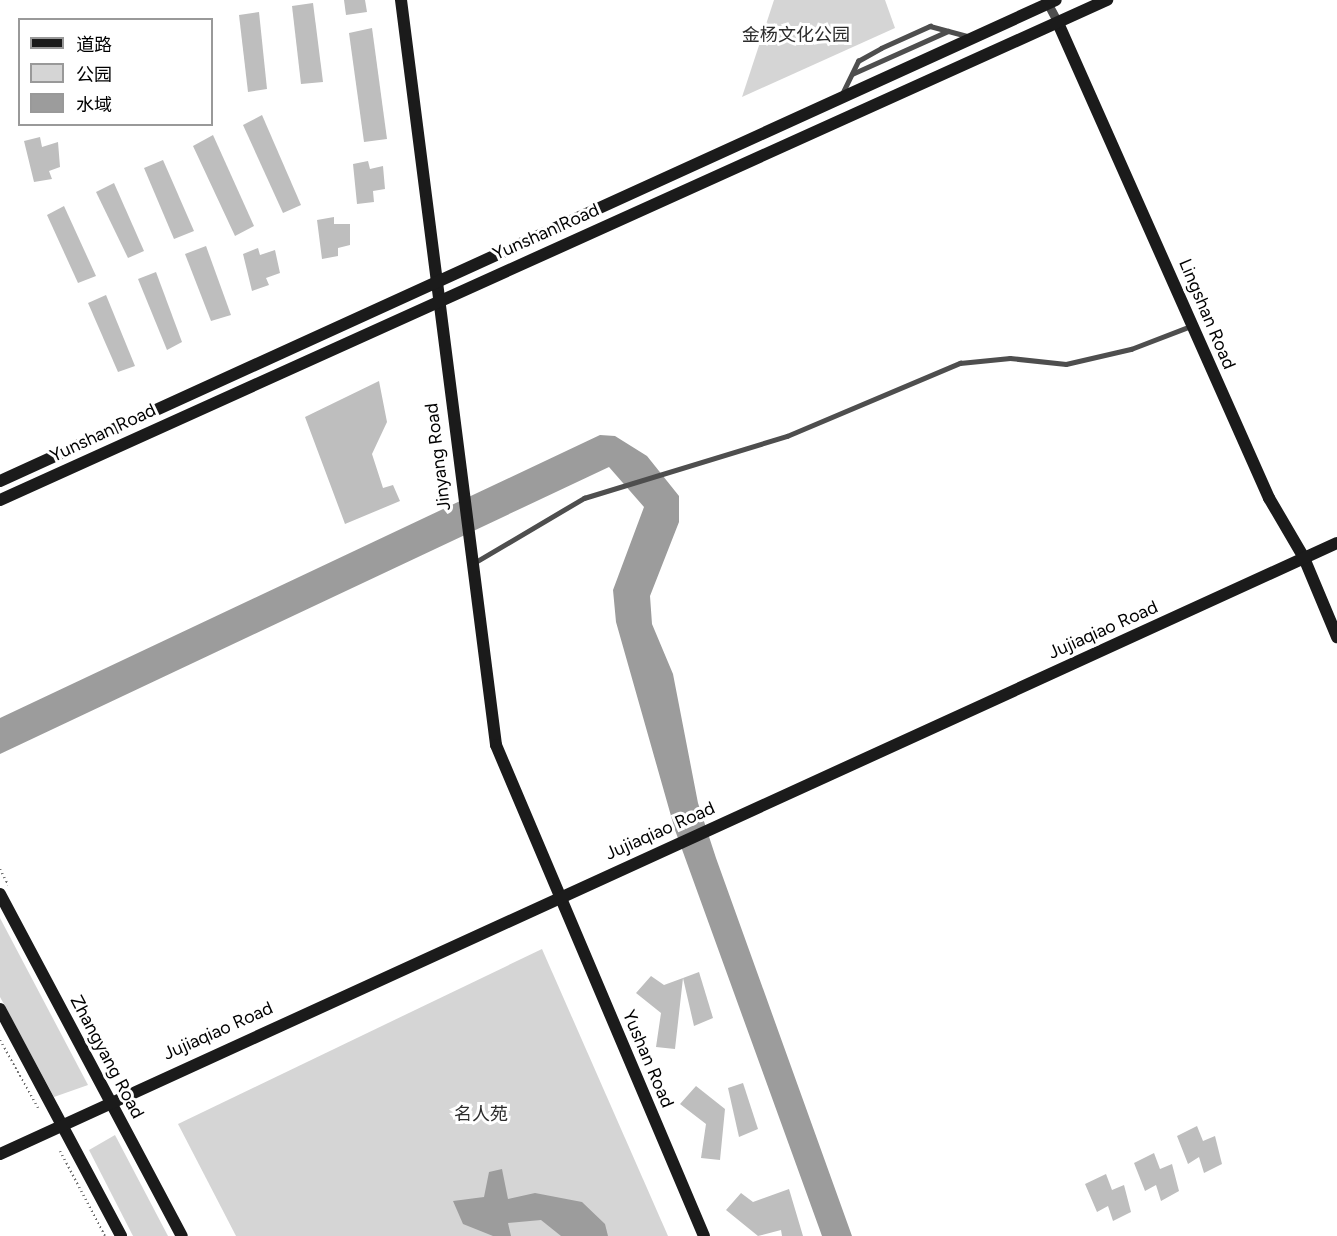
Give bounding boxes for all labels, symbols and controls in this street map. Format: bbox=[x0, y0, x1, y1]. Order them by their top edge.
legend bbox=[18, 18, 213, 126]
park label: 金杨文化公园 bbox=[742, 24, 850, 46]
text: 道路 bbox=[76, 34, 112, 56]
text: 公园 bbox=[76, 64, 112, 86]
text: 水域 bbox=[76, 94, 112, 116]
street label: Yunshan Road bbox=[490, 199, 602, 265]
street label: Lingshan Road bbox=[1174, 256, 1240, 372]
street label: Yunshan Road bbox=[47, 399, 159, 467]
street label: Jinyang Road bbox=[421, 402, 455, 512]
street label: Jujiaqiao Road bbox=[1045, 596, 1161, 664]
street label: Jujiaqiao Road bbox=[602, 797, 718, 865]
street label: Zhangyang Road bbox=[65, 992, 149, 1122]
street label: Jujiaqiao Road bbox=[160, 997, 276, 1065]
street label: Yushan Road bbox=[618, 1007, 678, 1111]
park label: 名人苑 bbox=[454, 1103, 508, 1125]

